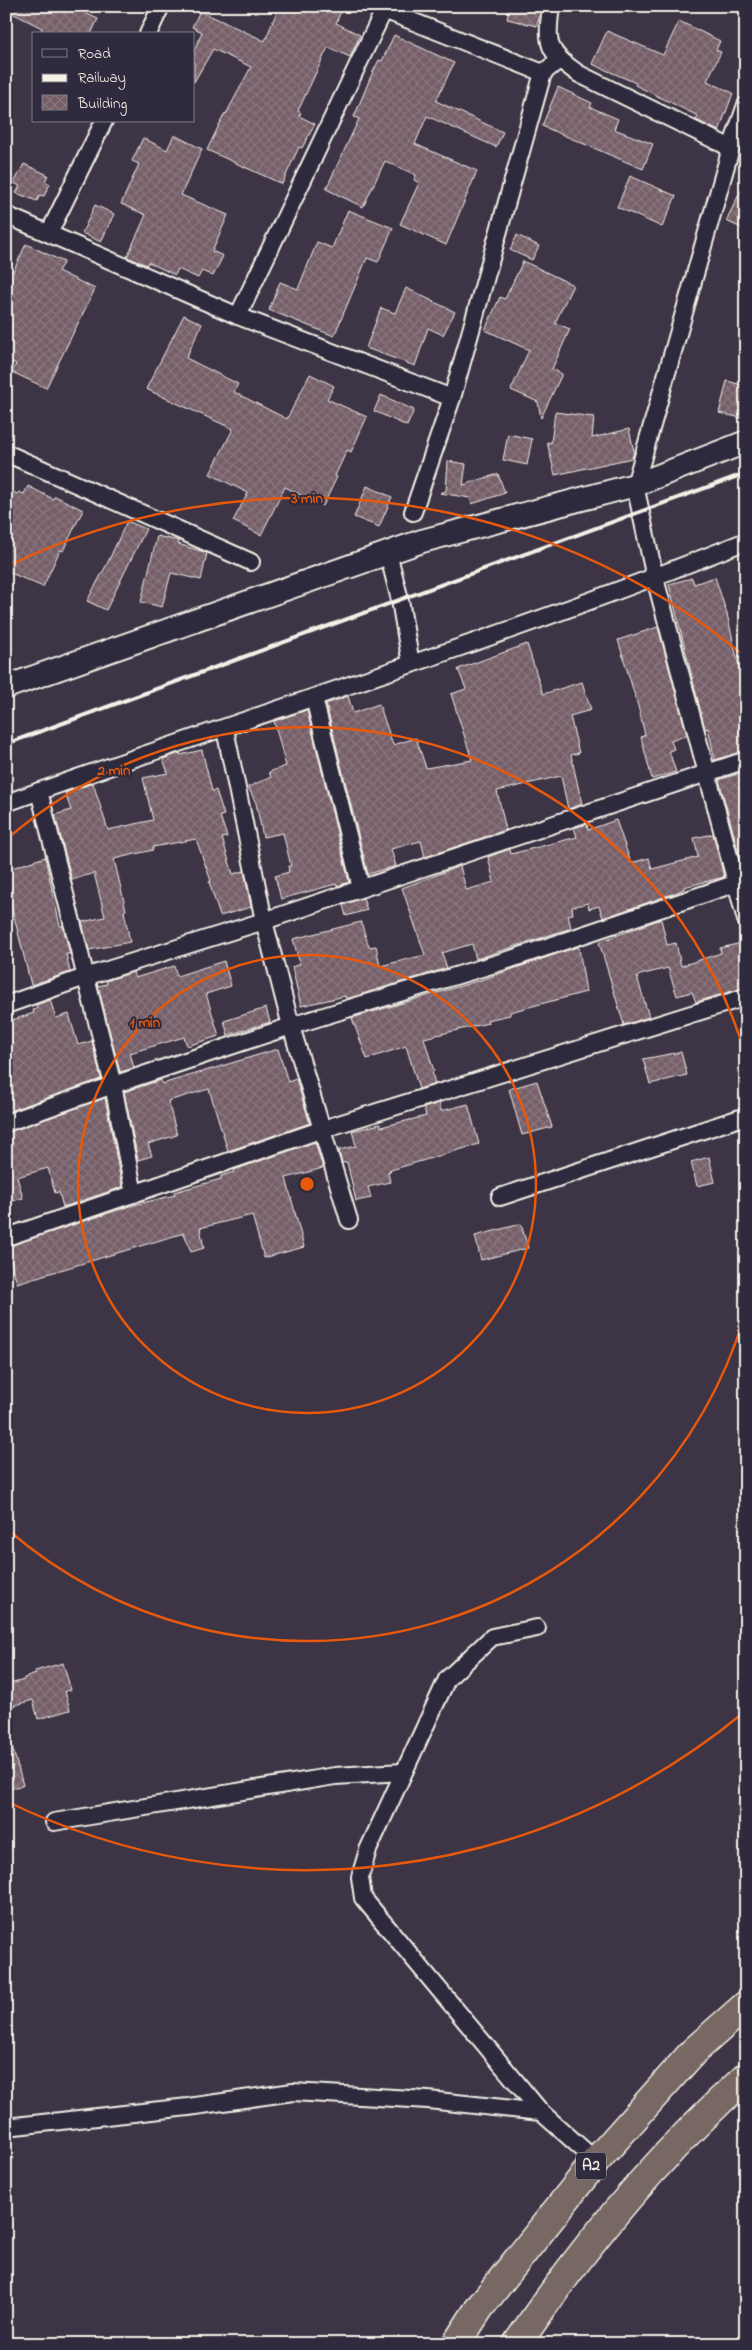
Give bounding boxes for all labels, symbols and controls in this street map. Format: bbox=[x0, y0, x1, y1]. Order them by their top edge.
legend bbox=[32, 32, 195, 122]
text: Road bbox=[78, 43, 111, 65]
text: Railway bbox=[78, 67, 126, 90]
text: Building bbox=[77, 93, 127, 116]
text: 3 min bbox=[290, 488, 323, 510]
text: 2 min bbox=[97, 760, 131, 782]
text: 1 min bbox=[130, 1012, 161, 1034]
centre of rings bbox=[298, 1175, 316, 1193]
road number: A2 bbox=[576, 2152, 606, 2180]

